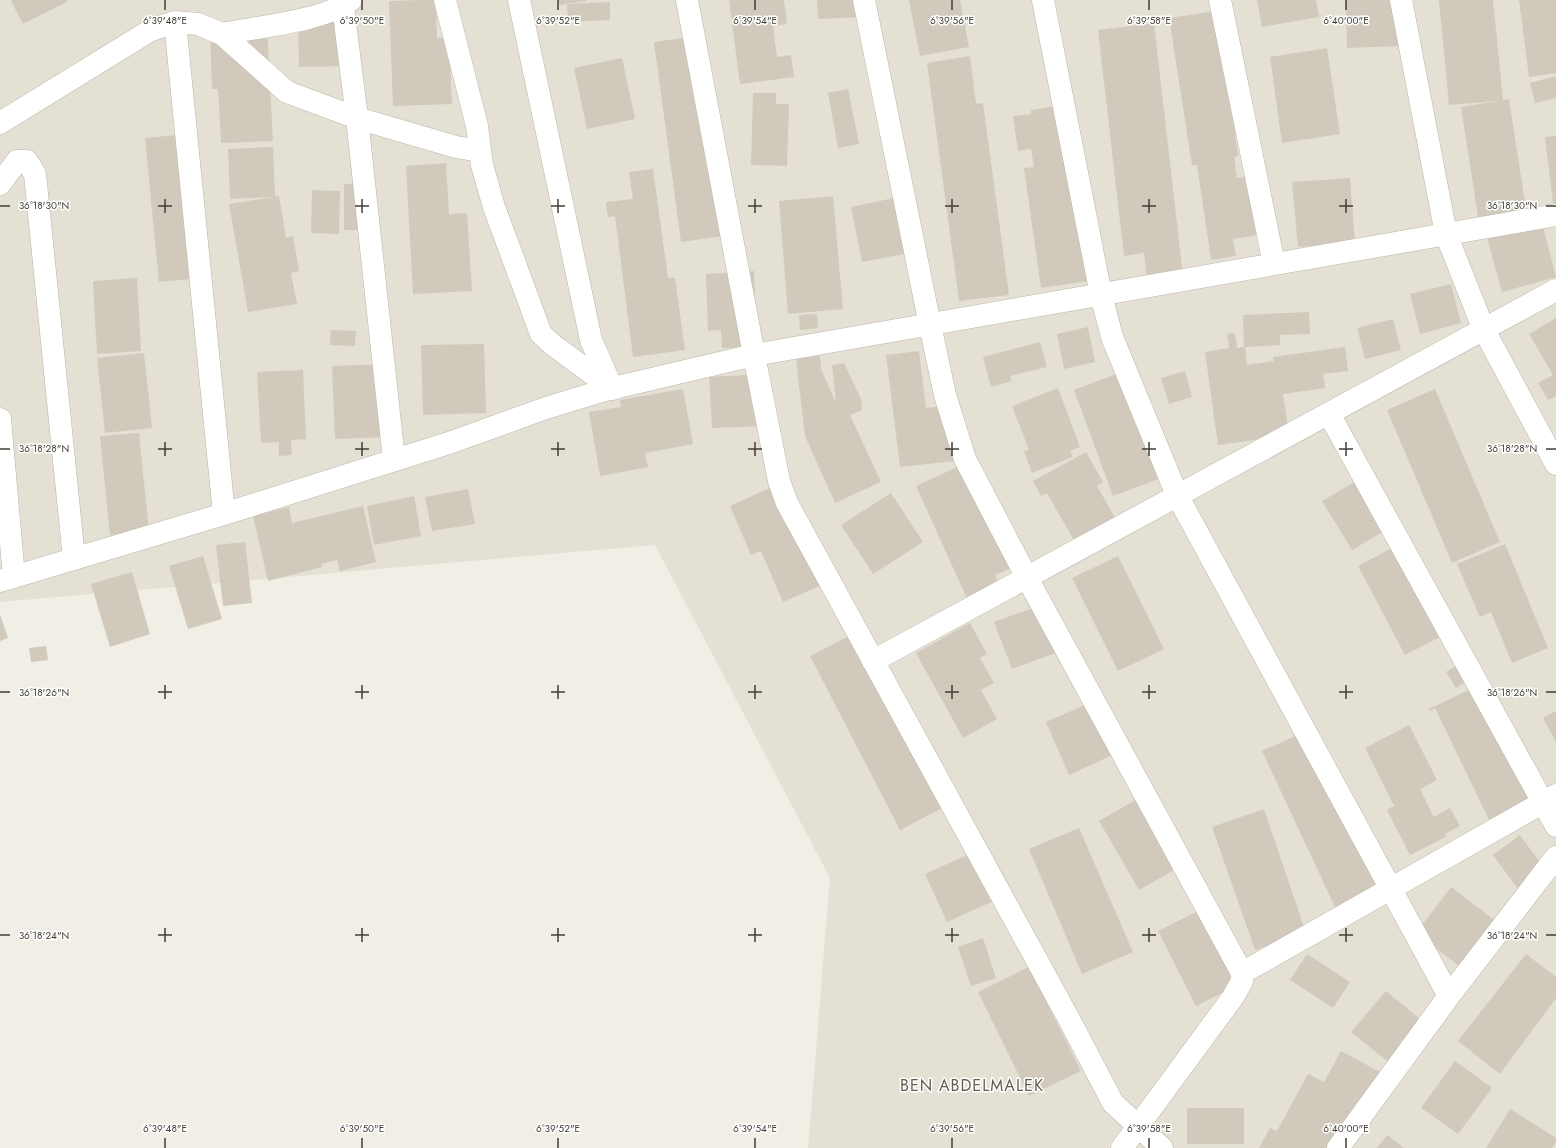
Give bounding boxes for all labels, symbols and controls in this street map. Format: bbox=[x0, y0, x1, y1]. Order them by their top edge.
text: 6°39'48"E bbox=[143, 13, 187, 28]
text: 6°39'50"E bbox=[340, 13, 384, 28]
text: 6°39'52"E bbox=[536, 13, 580, 28]
text: 6°39'54"E bbox=[733, 13, 777, 28]
text: 6°39'56"E bbox=[930, 13, 974, 28]
text: 6°39'58"E bbox=[1127, 13, 1171, 28]
text: 6°40'00"E bbox=[1323, 13, 1369, 28]
text: 36°18'30"N bbox=[19, 198, 69, 213]
text: 36°18'30"N bbox=[1487, 198, 1537, 213]
text: 36°18'28"N bbox=[19, 441, 69, 456]
text: 36°18'28"N bbox=[1487, 441, 1537, 456]
text: 36°18'26"N bbox=[19, 685, 69, 700]
text: 36°18'26"N bbox=[1487, 685, 1537, 700]
text: 36°18'24"N bbox=[19, 928, 69, 943]
text: 36°18'24"N bbox=[1487, 928, 1537, 943]
district label: BEN ABDELMALEK bbox=[900, 1074, 1044, 1097]
text: 6°39'48"E bbox=[143, 1121, 187, 1136]
text: 6°39'50"E bbox=[340, 1121, 384, 1136]
text: 6°39'52"E bbox=[536, 1121, 580, 1136]
text: 6°39'54"E bbox=[733, 1121, 777, 1136]
text: 6°39'56"E bbox=[930, 1121, 974, 1136]
text: 6°39'58"E bbox=[1127, 1121, 1171, 1136]
text: 6°40'00"E bbox=[1323, 1121, 1369, 1136]

